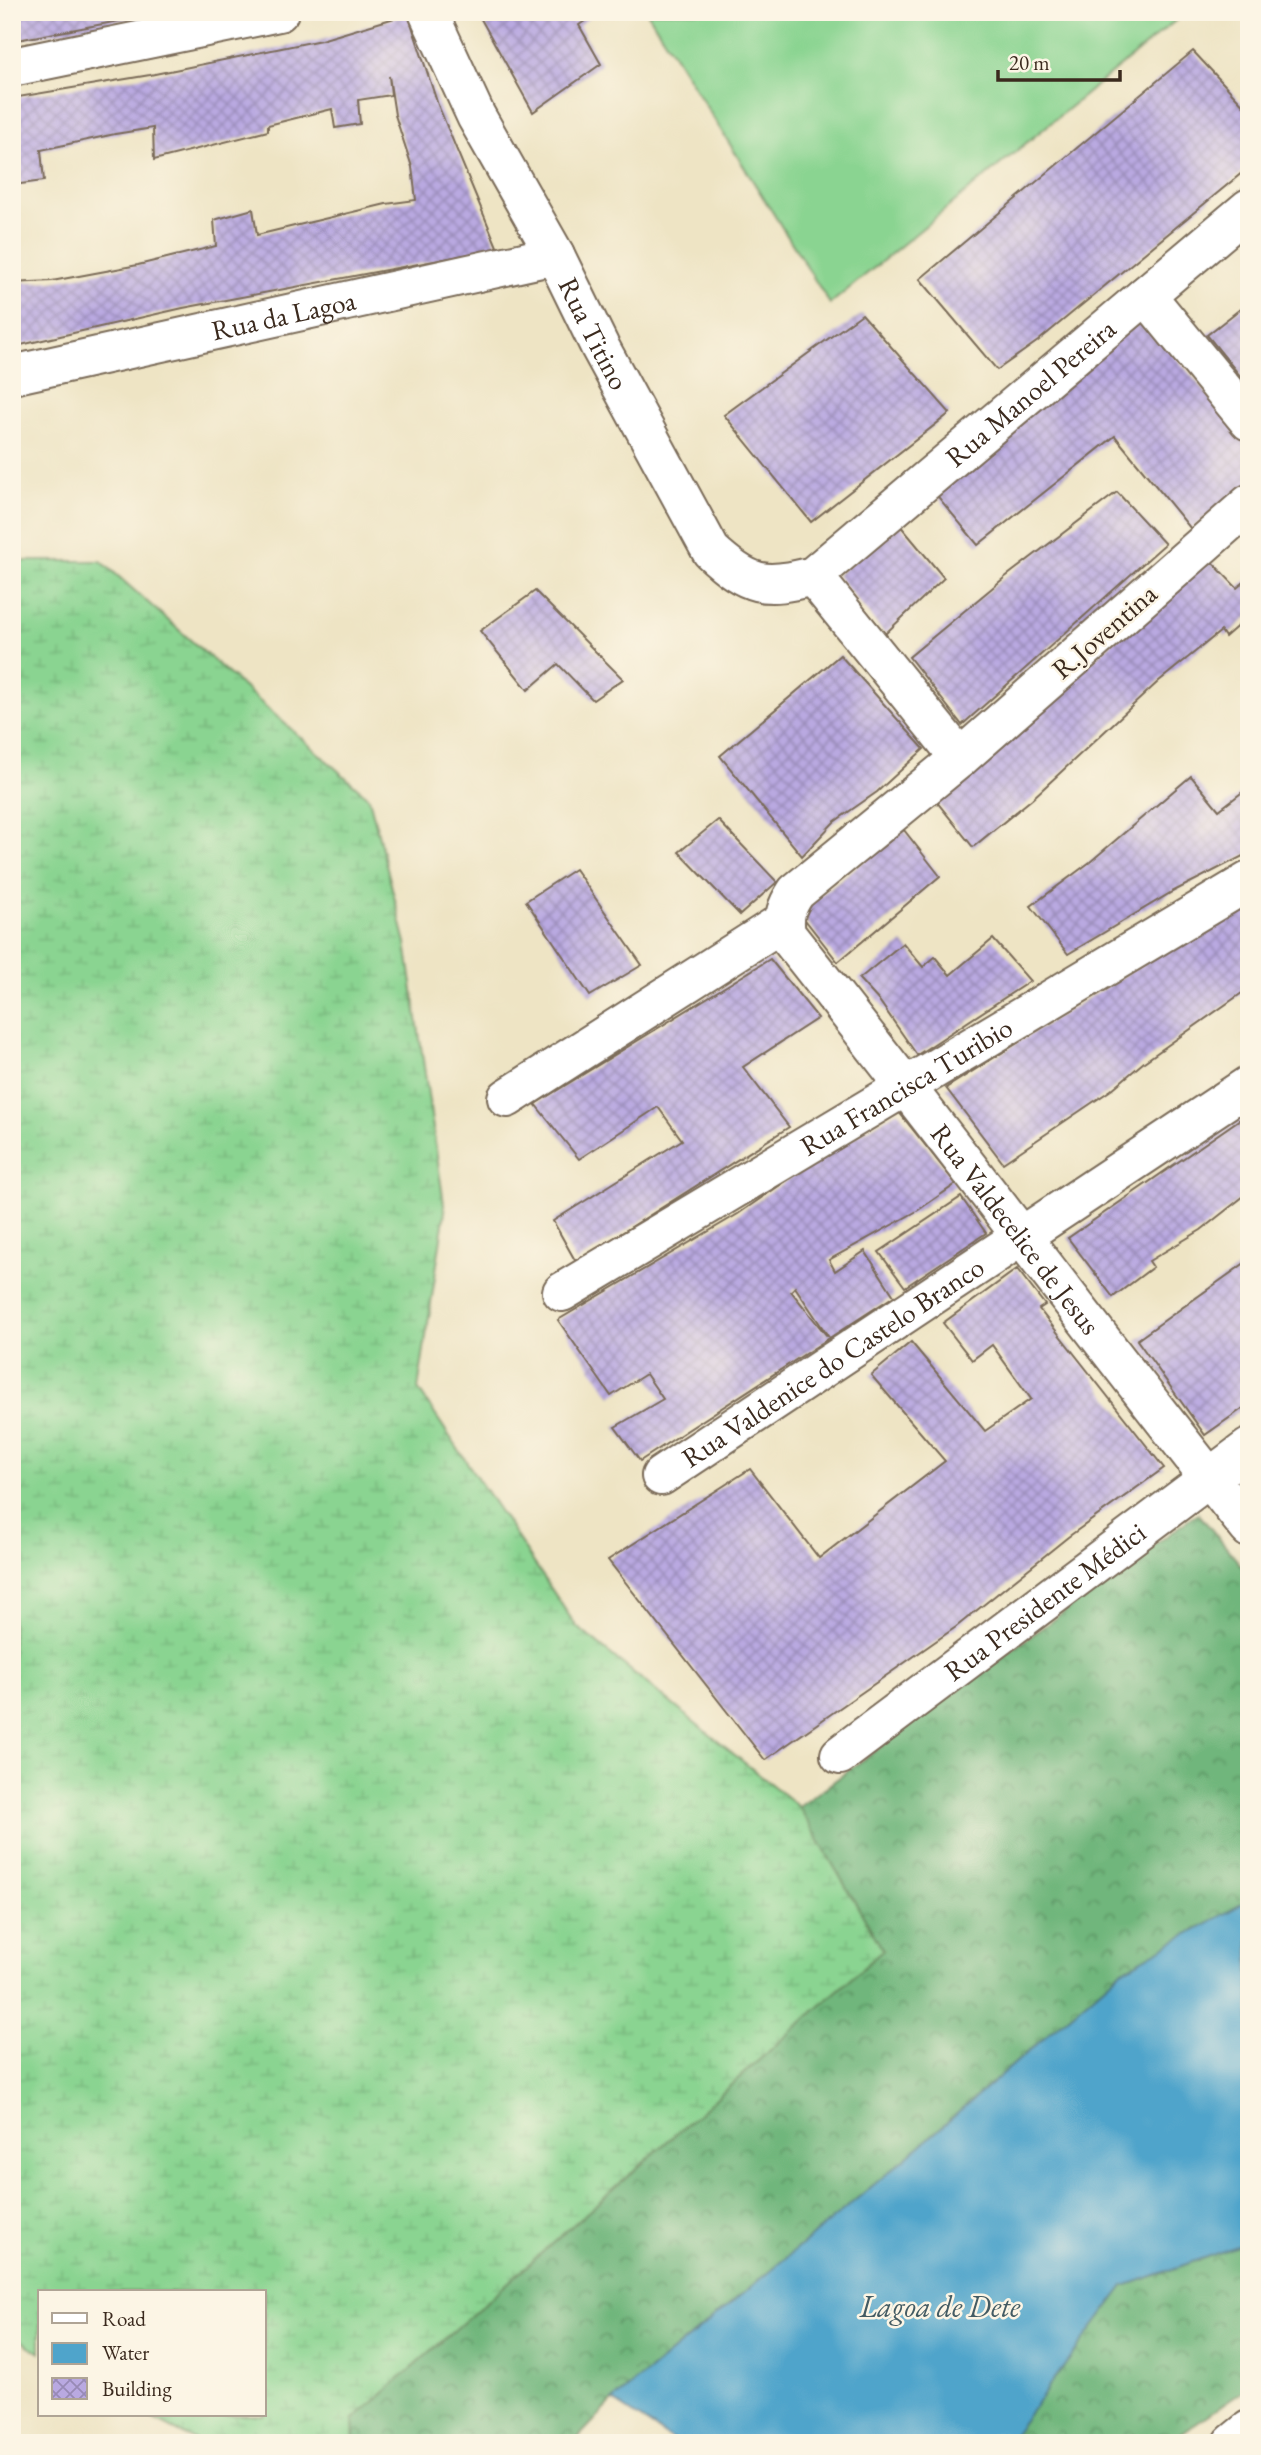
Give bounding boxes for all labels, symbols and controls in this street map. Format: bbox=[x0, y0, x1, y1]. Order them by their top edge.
scale bar bbox=[998, 38, 1121, 82]
text: 20 m bbox=[1009, 49, 1050, 76]
street label: Rua Titino bbox=[551, 271, 638, 396]
street label: Rua da Lagoa bbox=[208, 281, 360, 348]
street label: Rua Manoel Pereira bbox=[938, 310, 1124, 475]
street label: R.Joventina bbox=[1044, 575, 1165, 687]
street label: Rua Francisca Turibio bbox=[793, 1009, 1019, 1164]
street label: Rua Valdecelice de Jesus bbox=[923, 1116, 1109, 1342]
street label: Rua Valdenice do Castelo Branco bbox=[674, 1248, 991, 1475]
street label: Rua Presidente Médici bbox=[937, 1514, 1153, 1689]
water label: Lagoa de Dete bbox=[859, 2287, 1021, 2326]
legend bbox=[38, 2290, 266, 2416]
text: Road bbox=[102, 2305, 146, 2332]
text: Water bbox=[102, 2339, 149, 2366]
text: Building bbox=[102, 2375, 172, 2402]

